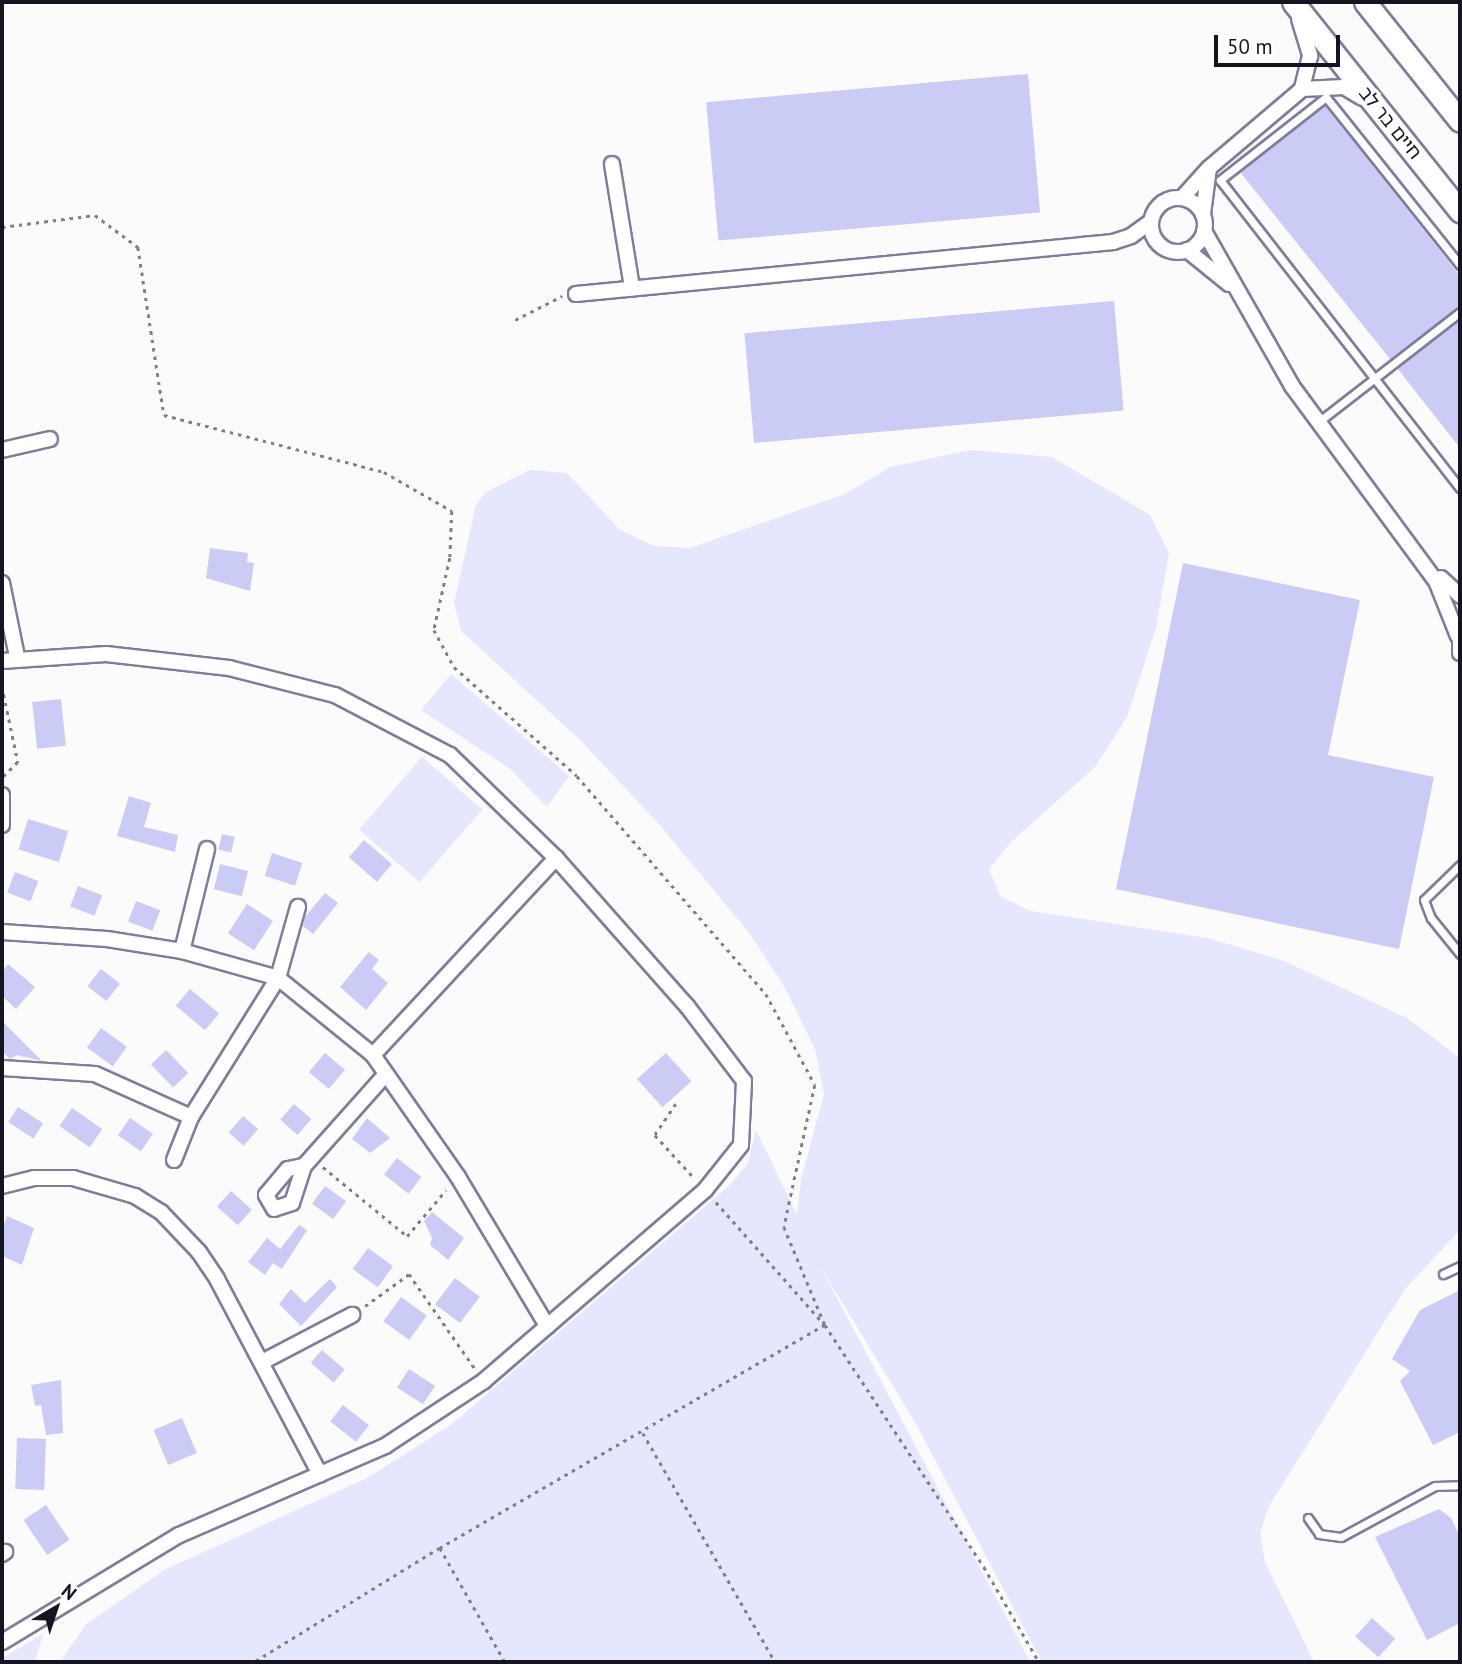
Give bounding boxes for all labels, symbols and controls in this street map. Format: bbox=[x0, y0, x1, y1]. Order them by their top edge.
scale bar bbox=[1217, 21, 1343, 65]
text: 50 m bbox=[1227, 33, 1273, 60]
street label: חיים בר לב bbox=[1354, 82, 1426, 164]
north arrow bbox=[21, 1573, 91, 1643]
text: N bbox=[57, 1578, 82, 1605]

